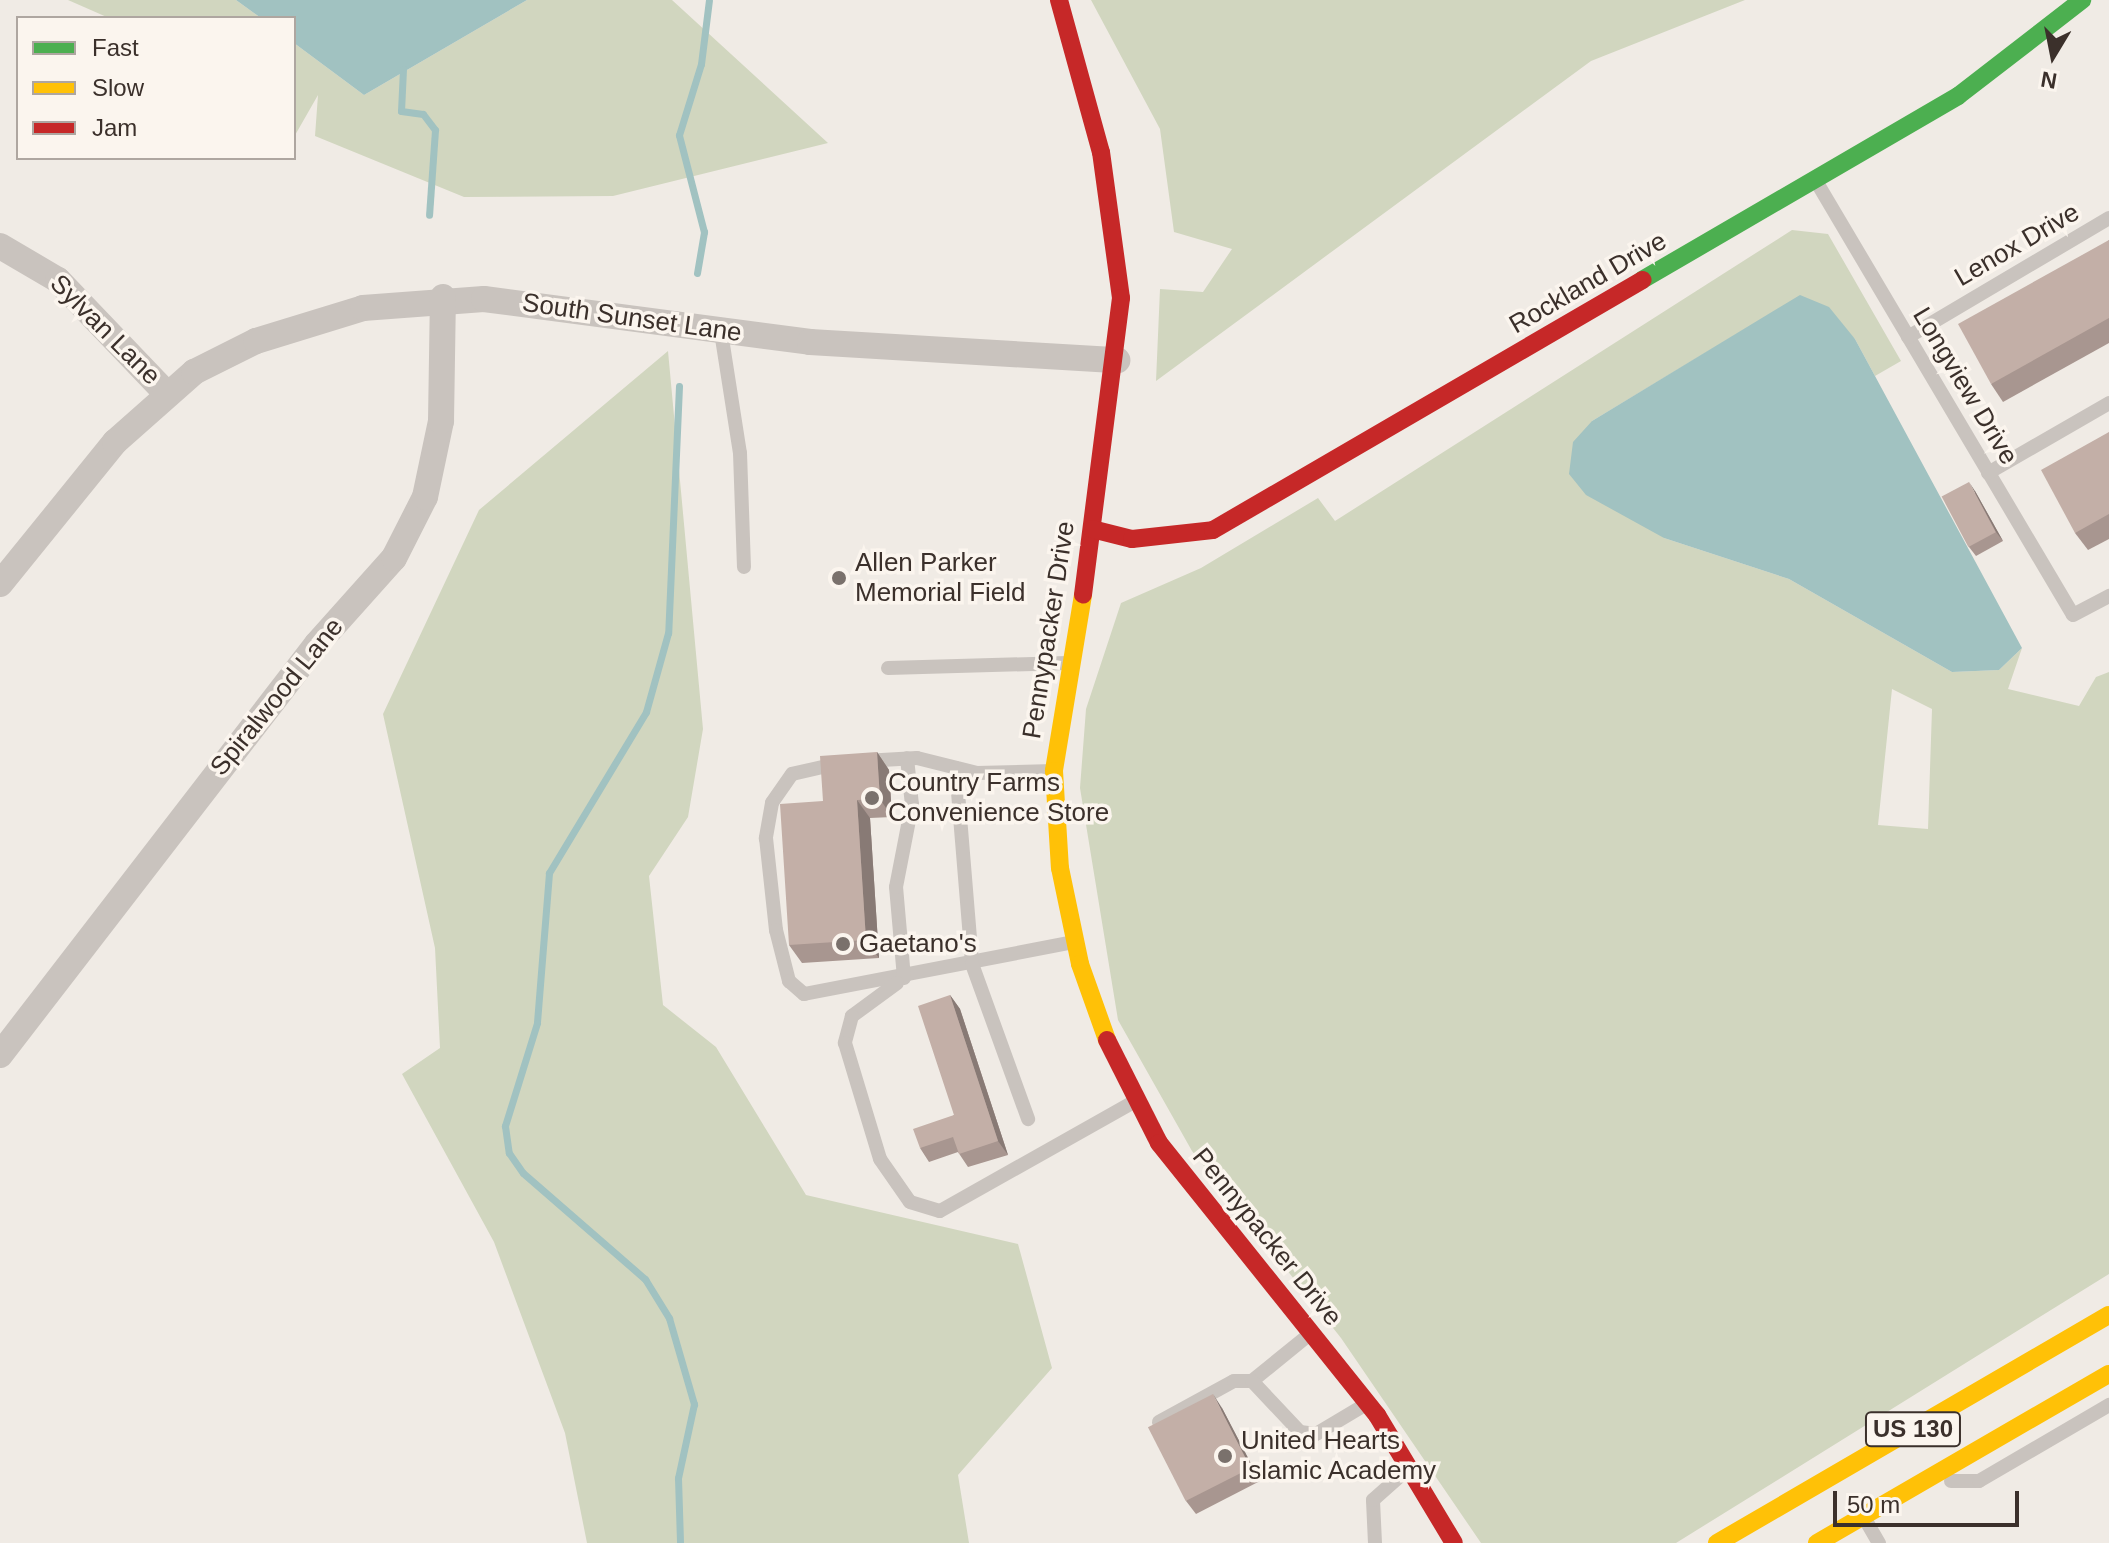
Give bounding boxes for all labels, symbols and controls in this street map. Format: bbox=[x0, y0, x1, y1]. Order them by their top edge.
legend bbox=[16, 16, 296, 160]
north arrow bbox=[2013, 16, 2093, 96]
text: Fast bbox=[92, 34, 139, 61]
text: N bbox=[2039, 66, 2059, 94]
text: Slow bbox=[92, 74, 144, 101]
text: Jam bbox=[92, 114, 137, 141]
street label: Lenox Drive bbox=[1949, 197, 2085, 293]
street label: Rockland Drive bbox=[1504, 225, 1672, 341]
street label: Sylvan Lane bbox=[43, 268, 167, 392]
street label: South Sunset Lane bbox=[520, 287, 744, 349]
street label: Longview Drive bbox=[1906, 302, 2024, 470]
street label: Pennypacker Drive bbox=[1016, 519, 1082, 741]
place label: Allen Parker Memorial Field bbox=[855, 547, 1025, 608]
marker: Allen Parker Memorial Field bbox=[830, 569, 848, 587]
street label: Spiralwood Lane bbox=[204, 612, 350, 782]
place label: Country Farms Convenience Store bbox=[888, 767, 1109, 828]
marker: Country Farms Convenience Store bbox=[863, 789, 881, 807]
place label: Gaetano's bbox=[859, 928, 977, 960]
marker: Gaetano's bbox=[834, 935, 852, 953]
street label: Pennypacker Drive bbox=[1186, 1142, 1348, 1332]
road number: US 130 bbox=[1863, 1409, 1963, 1449]
place label: United Hearts Islamic Academy bbox=[1241, 1425, 1437, 1486]
marker: United Hearts Islamic Academy bbox=[1216, 1447, 1234, 1465]
scale bar bbox=[1837, 1475, 2023, 1525]
text: 50 m bbox=[1847, 1491, 1900, 1518]

